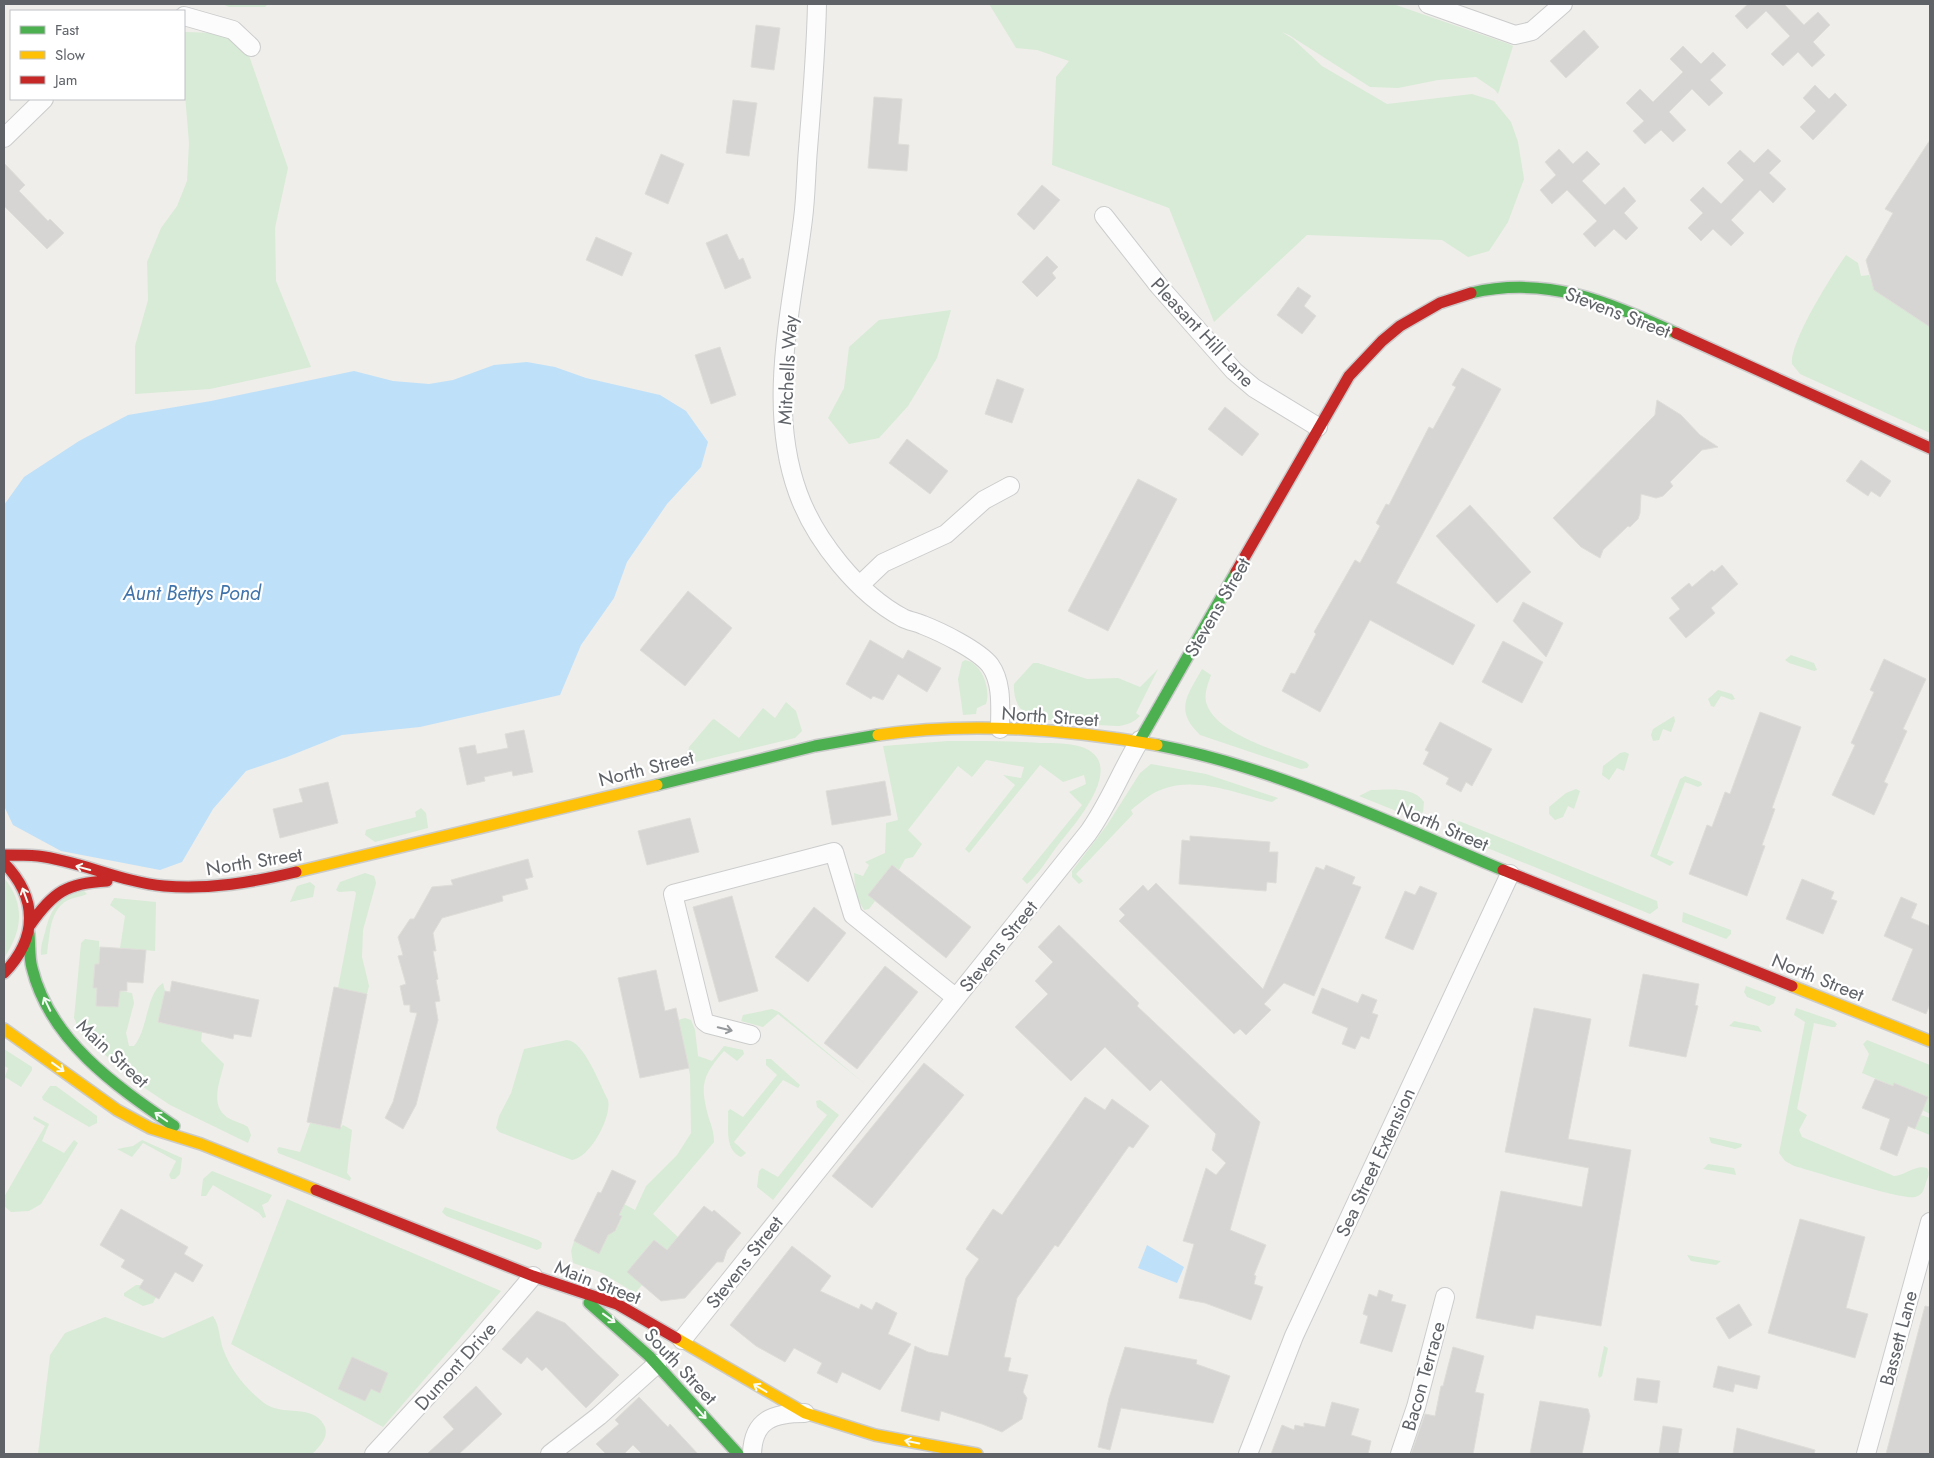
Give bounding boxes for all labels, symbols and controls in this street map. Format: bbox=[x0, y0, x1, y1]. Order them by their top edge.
legend bbox=[10, 10, 185, 100]
text: Fast bbox=[55, 19, 79, 41]
text: Slow bbox=[55, 44, 86, 66]
text: Jam bbox=[53, 69, 78, 91]
street label: Pleasant Hill Lane bbox=[1145, 272, 1261, 393]
street label: Stevens Street bbox=[1561, 280, 1675, 345]
street label: Mitchells Way bbox=[771, 314, 804, 426]
street label: Stevens Street bbox=[1178, 552, 1257, 662]
water label: Aunt Bettys Pond bbox=[122, 579, 262, 608]
street label: North Street bbox=[1001, 700, 1100, 733]
street label: North Street bbox=[596, 744, 697, 793]
street label: North Street bbox=[1393, 795, 1493, 858]
street label: North Street bbox=[204, 840, 305, 882]
one-way arrow bbox=[75, 862, 91, 872]
one-way arrow bbox=[20, 888, 29, 903]
street label: Stevens Street bbox=[953, 894, 1044, 998]
street label: North Street bbox=[1768, 947, 1868, 1008]
one-way arrow bbox=[42, 996, 52, 1011]
street label: Main Street bbox=[70, 1013, 155, 1094]
one-way arrow bbox=[716, 1025, 732, 1034]
one-way arrow bbox=[51, 1062, 65, 1072]
street label: Sea Street Extension bbox=[1329, 1083, 1422, 1241]
one-way arrow bbox=[154, 1112, 168, 1122]
street label: Stevens Street bbox=[700, 1210, 789, 1314]
street label: Main Street bbox=[551, 1254, 645, 1311]
street label: Bassett Lane bbox=[1873, 1288, 1924, 1389]
one-way arrow bbox=[602, 1313, 615, 1324]
street label: Dumont Drive bbox=[408, 1316, 503, 1416]
street label: Bacon Terrace bbox=[1395, 1318, 1452, 1434]
street label: South Street bbox=[638, 1322, 724, 1411]
one-way arrow bbox=[753, 1382, 767, 1392]
one-way arrow bbox=[695, 1407, 707, 1420]
one-way arrow bbox=[904, 1436, 920, 1446]

